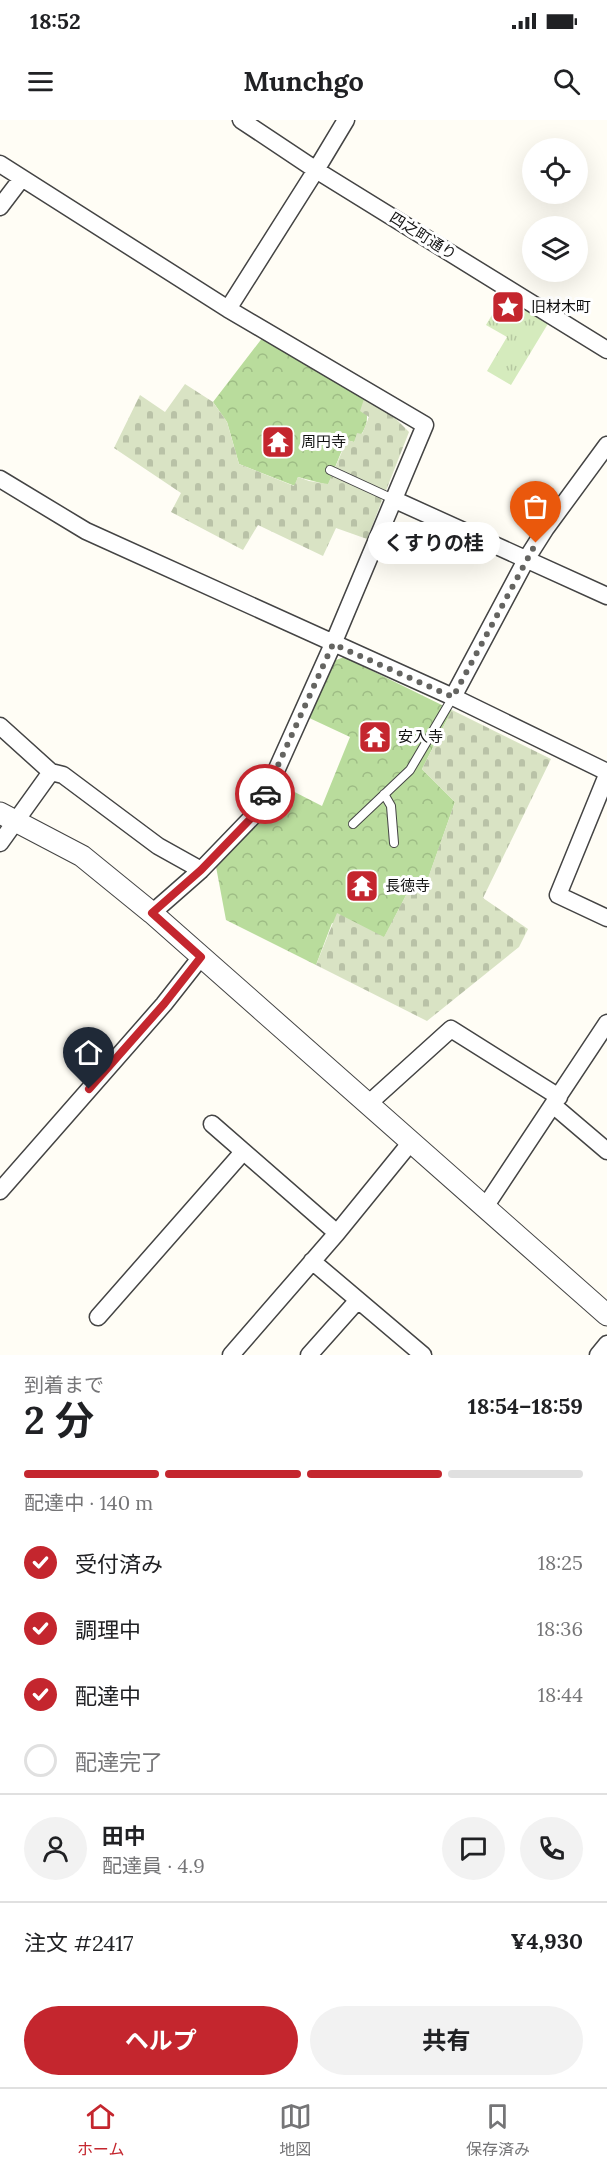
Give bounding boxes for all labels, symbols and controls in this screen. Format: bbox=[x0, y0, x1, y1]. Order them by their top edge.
text: 18:52 bbox=[30, 7, 81, 35]
text: Munchgo bbox=[243, 64, 364, 98]
icon: menu bbox=[24, 65, 57, 98]
icon: search bbox=[550, 65, 583, 98]
map controls bbox=[522, 138, 588, 282]
button: locate bbox=[522, 138, 588, 204]
street label: 四之町通り bbox=[386, 208, 460, 264]
button: layers bbox=[522, 216, 588, 282]
place icon: 旧材木町 bbox=[490, 289, 526, 325]
place label: 旧材木町 bbox=[531, 297, 591, 316]
temple icon: 周円寺 bbox=[260, 424, 296, 460]
place label: 周円寺 bbox=[301, 432, 346, 451]
pin bbox=[510, 481, 561, 543]
icon: bag bbox=[519, 490, 552, 523]
callout: くすりの桂 bbox=[368, 522, 500, 564]
text: くすりの桂 bbox=[384, 530, 484, 555]
temple icon: 安入寺 bbox=[357, 719, 393, 755]
place label: 安入寺 bbox=[398, 727, 443, 746]
courier bbox=[235, 764, 295, 824]
icon: car bbox=[249, 778, 282, 811]
temple icon: 長徳寺 bbox=[344, 868, 380, 904]
place label: 長徳寺 bbox=[385, 876, 430, 895]
pin bbox=[63, 1027, 114, 1089]
icon: home bbox=[72, 1036, 105, 1069]
text: 到着まで bbox=[24, 1372, 104, 1397]
text: 18:54–18:59 bbox=[468, 1392, 583, 1420]
text: 2 分 bbox=[24, 1395, 94, 1445]
text: 配達中 · 140 m bbox=[24, 1490, 153, 1515]
icon: check bbox=[24, 1546, 57, 1579]
text: 受付済み bbox=[75, 1550, 163, 1578]
text: 18:25 bbox=[538, 1550, 583, 1575]
icon: check bbox=[24, 1612, 57, 1645]
text: 調理中 bbox=[75, 1616, 141, 1644]
text: 18:36 bbox=[537, 1616, 583, 1641]
icon: check bbox=[24, 1678, 57, 1711]
text: 配達中 bbox=[75, 1682, 141, 1710]
text: 18:44 bbox=[538, 1682, 583, 1707]
text: 配達完了 bbox=[75, 1748, 163, 1776]
button: person bbox=[24, 1817, 87, 1880]
button: chat bbox=[442, 1817, 505, 1880]
button: phone bbox=[520, 1817, 583, 1880]
text: 田中 bbox=[102, 1822, 146, 1850]
text: 配達員 · 4.9 bbox=[102, 1853, 205, 1878]
text: ¥4,930 bbox=[511, 1927, 583, 1955]
text: 注文 #2417 bbox=[24, 1929, 133, 1957]
button: ヘルプ bbox=[24, 2006, 298, 2075]
button: 共有 bbox=[310, 2006, 583, 2075]
tab: ホーム bbox=[77, 2100, 125, 2160]
tab: 地図 bbox=[279, 2100, 312, 2160]
tab: 保存済み bbox=[466, 2100, 530, 2160]

